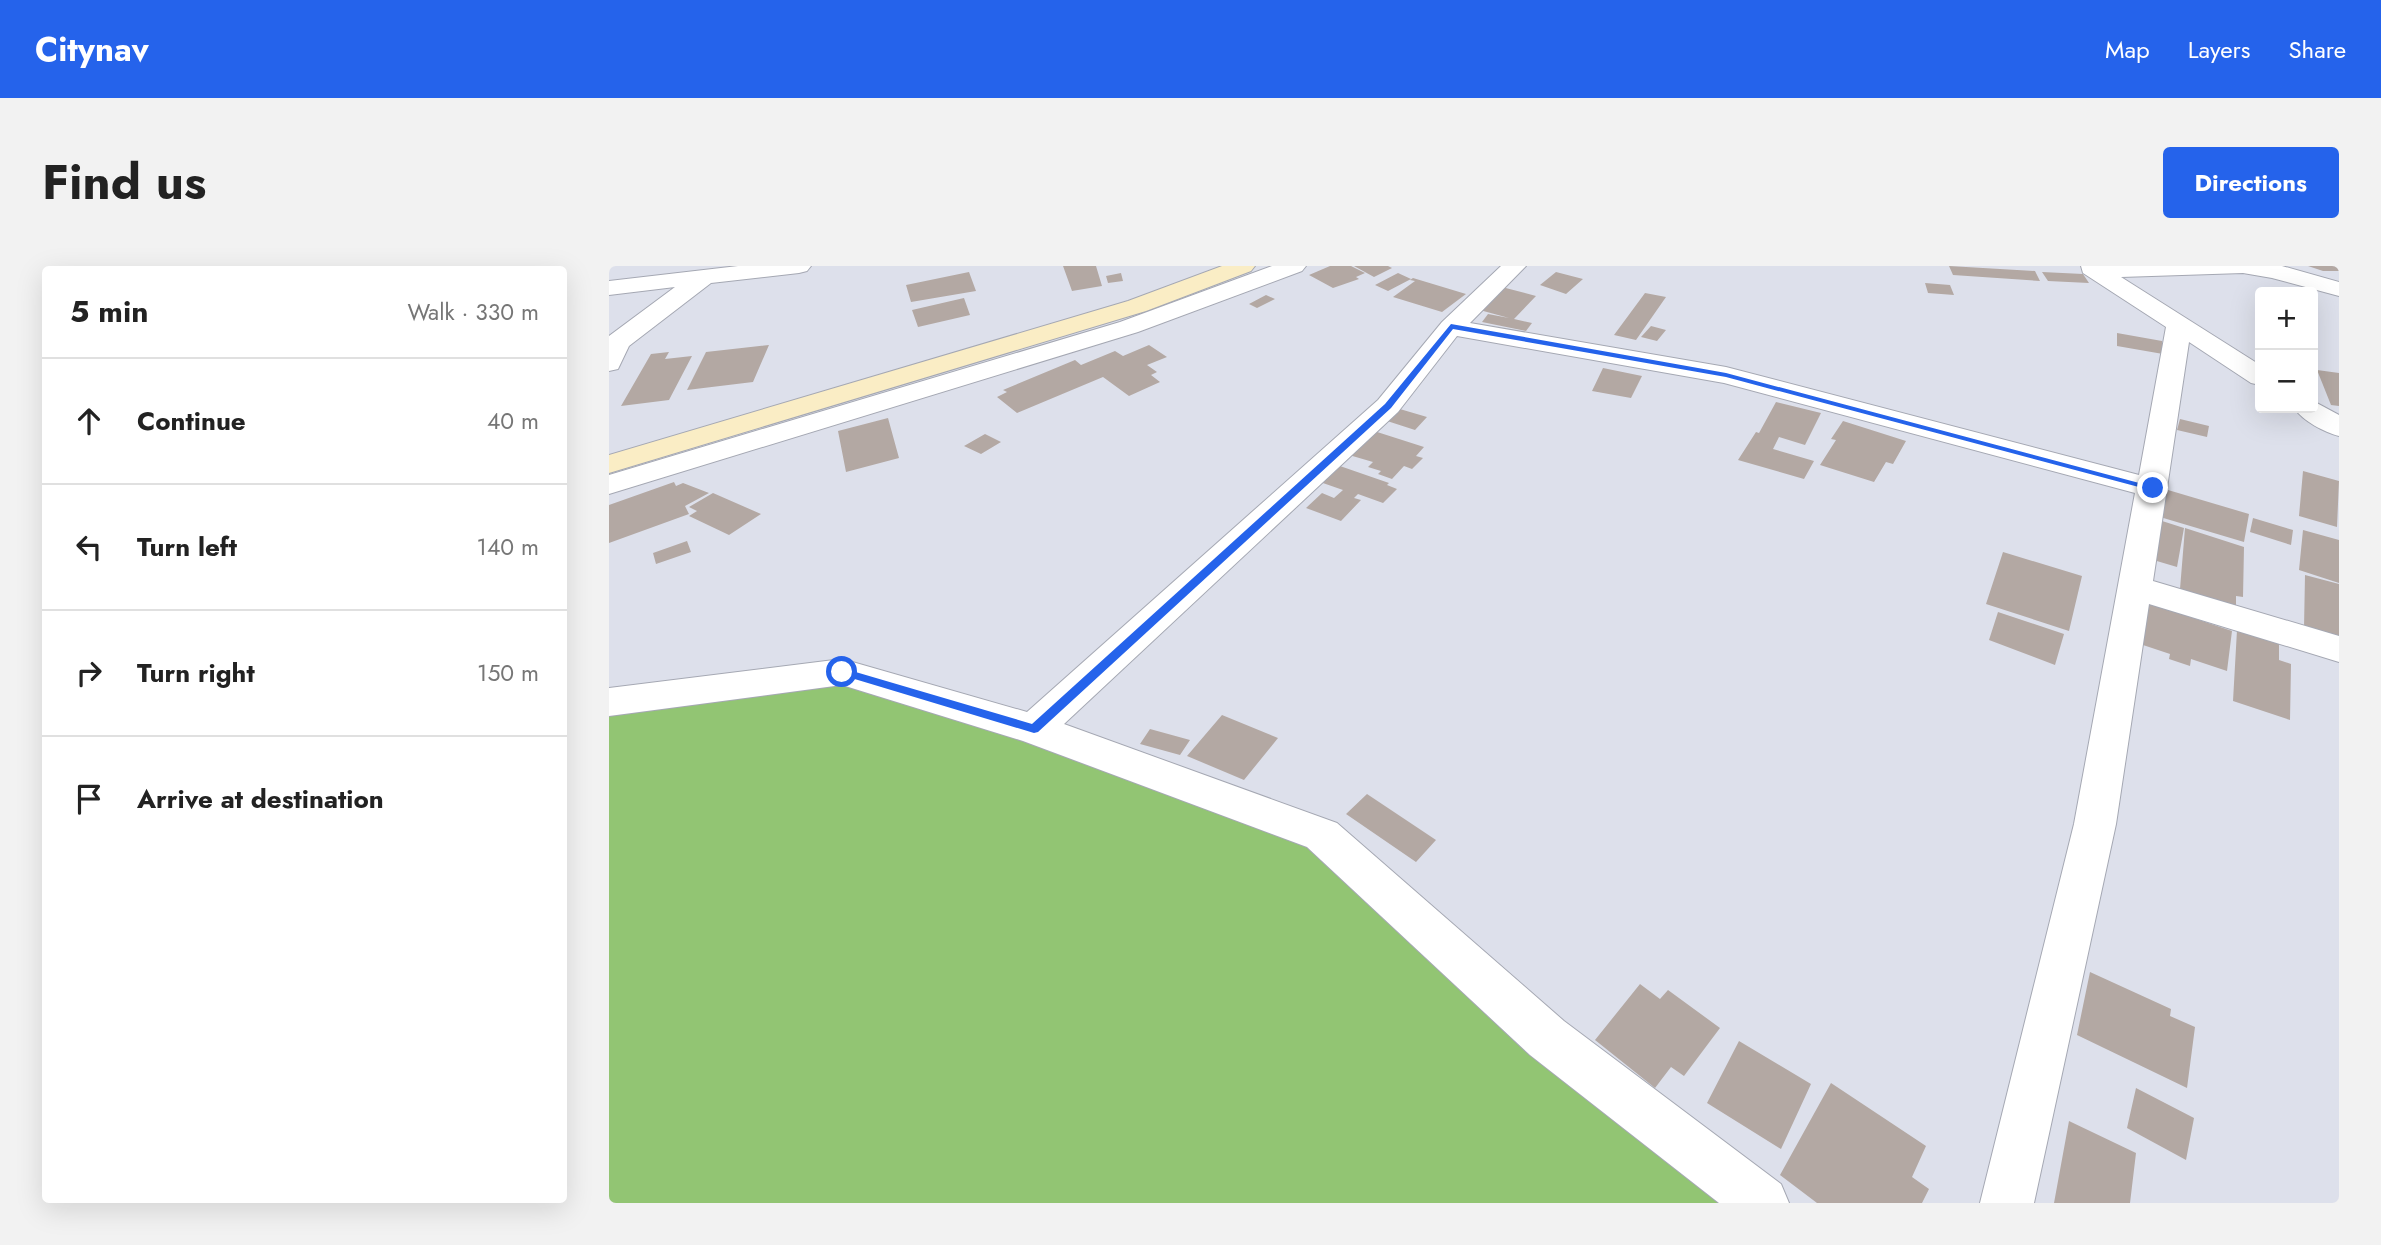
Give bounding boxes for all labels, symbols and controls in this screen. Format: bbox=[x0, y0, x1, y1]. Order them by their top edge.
text: Citynav bbox=[35, 26, 149, 73]
text: Map bbox=[2105, 32, 2150, 67]
text: Layers bbox=[2188, 32, 2250, 67]
text: Share bbox=[2288, 32, 2346, 67]
text: Find us bbox=[42, 147, 206, 217]
button: Directions bbox=[2163, 147, 2339, 218]
map controls bbox=[2255, 287, 2318, 413]
button: + bbox=[2255, 287, 2318, 350]
text: 5 min bbox=[70, 290, 148, 333]
text: Walk · 330 m bbox=[408, 295, 539, 329]
button: − bbox=[2255, 350, 2318, 413]
icon: ahead bbox=[70, 402, 108, 440]
text: Continue bbox=[137, 402, 246, 440]
text: 40 m bbox=[487, 404, 539, 438]
route end bbox=[2137, 472, 2168, 503]
icon: left bbox=[70, 528, 108, 566]
text: Turn left bbox=[137, 528, 237, 566]
text: 140 m bbox=[477, 530, 539, 564]
icon: right bbox=[70, 654, 108, 692]
text: Turn right bbox=[137, 654, 255, 692]
text: 150 m bbox=[477, 656, 539, 690]
route start bbox=[826, 656, 857, 687]
icon: arrive bbox=[70, 780, 108, 818]
text: Arrive at destination bbox=[137, 780, 384, 818]

